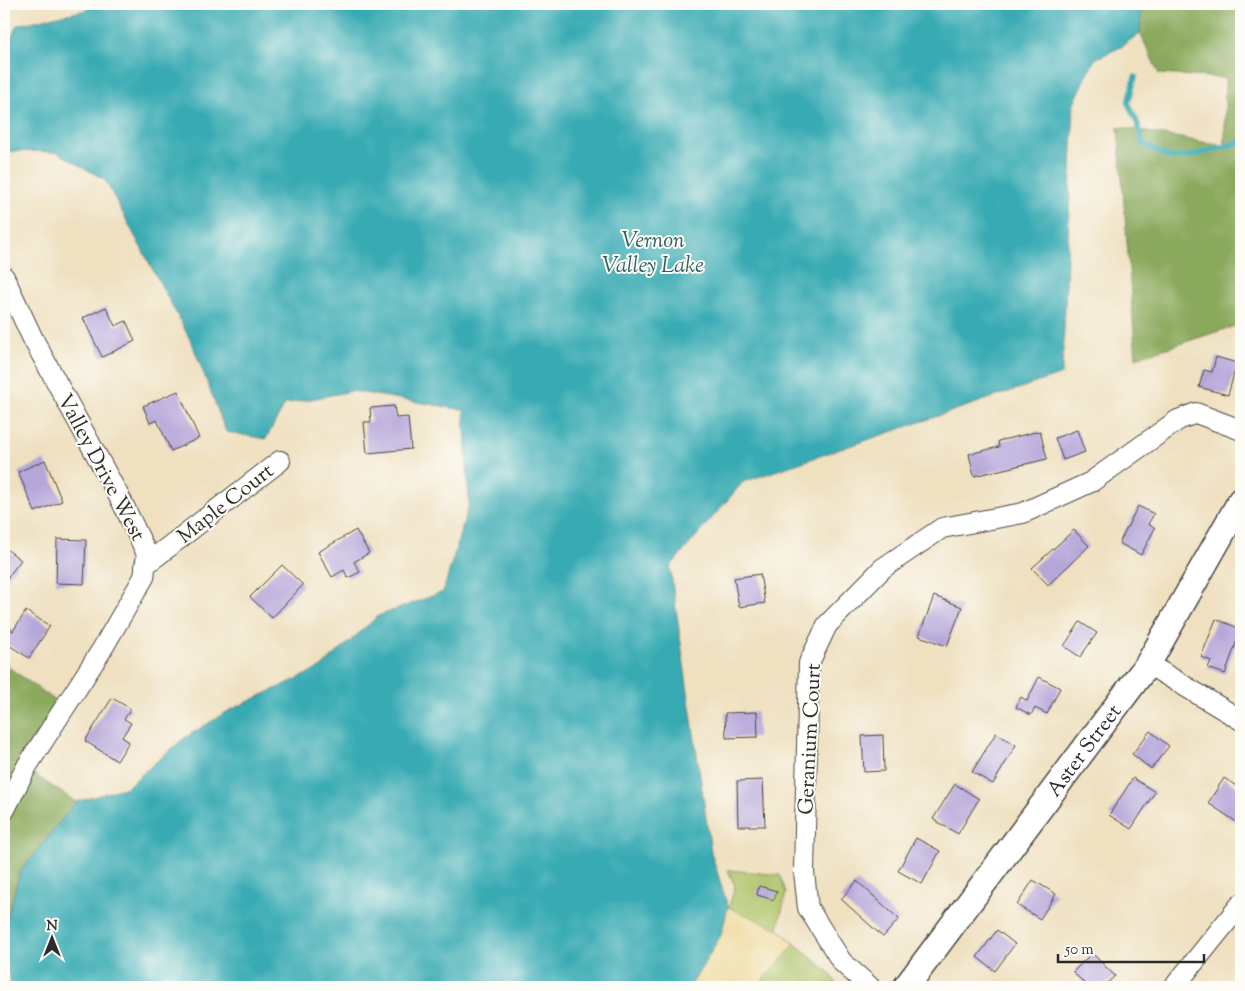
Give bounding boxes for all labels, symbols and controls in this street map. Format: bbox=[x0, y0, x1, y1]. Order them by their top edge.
water label: Vernon Valley Lake bbox=[602, 226, 704, 283]
street label: Valley Drive West bbox=[49, 389, 152, 547]
street label: Maple Court bbox=[172, 457, 281, 552]
street label: Geranium Court bbox=[792, 663, 830, 816]
street label: Aster Street bbox=[1040, 699, 1130, 804]
north arrow bbox=[28, 914, 78, 964]
text: N bbox=[46, 917, 58, 937]
scale bar bbox=[1058, 931, 1204, 963]
text: 50 m bbox=[1064, 940, 1094, 961]

